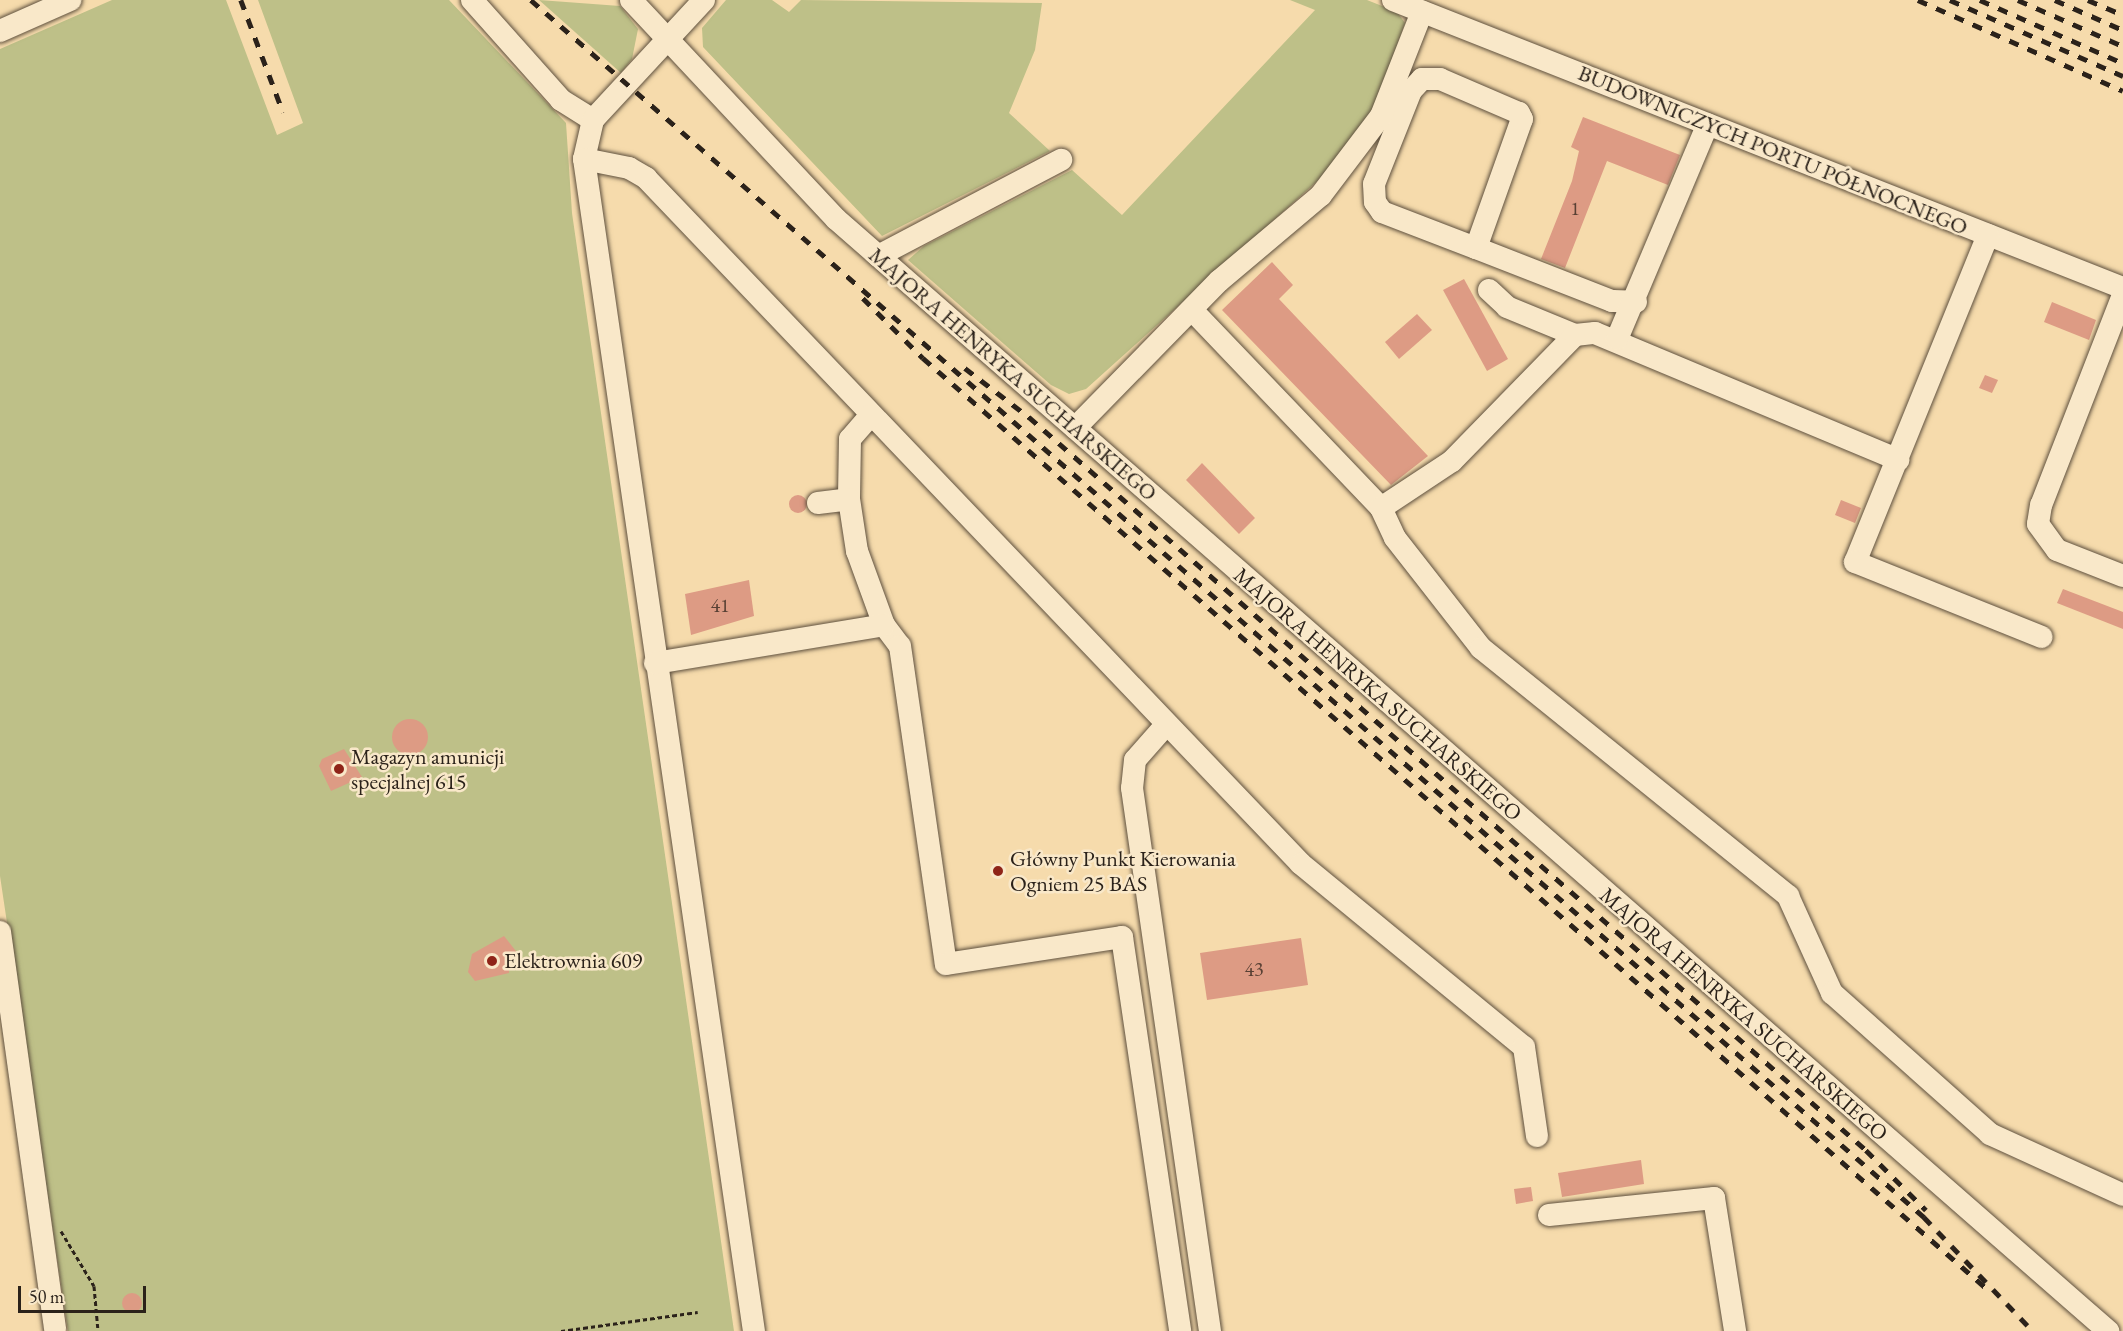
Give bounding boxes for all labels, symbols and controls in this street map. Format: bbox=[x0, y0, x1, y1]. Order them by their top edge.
street label: BUDOWNICZYCH PORTU PÓŁNOCNEGO bbox=[1574, 59, 1972, 241]
house number: 1 bbox=[1570, 196, 1580, 220]
street label: MAJORA HENRYKA SUCHARSKIEGO bbox=[864, 242, 1162, 506]
street label: MAJORA HENRYKA SUCHARSKIEGO bbox=[1229, 562, 1527, 826]
house number: 41 bbox=[710, 593, 730, 617]
place label: Magazyn amunicji specjalnej 615 bbox=[351, 743, 504, 794]
marker: Magazyn amunicji specjalnej 615 bbox=[332, 762, 346, 776]
place label: Główny Punkt Kierowania Ogniem 25 BAS bbox=[1010, 845, 1236, 896]
marker: Główny Punkt Kierowania Ogniem 25 BAS bbox=[991, 864, 1005, 878]
street label: MAJORA HENRYKA SUCHARSKIEGO bbox=[1595, 882, 1893, 1146]
place label: Elektrownia 609 bbox=[504, 948, 642, 974]
marker: Elektrownia 609 bbox=[485, 954, 499, 968]
house number: 43 bbox=[1244, 957, 1264, 981]
scale bar bbox=[21, 1274, 148, 1312]
text: 50 m bbox=[29, 1285, 64, 1308]

